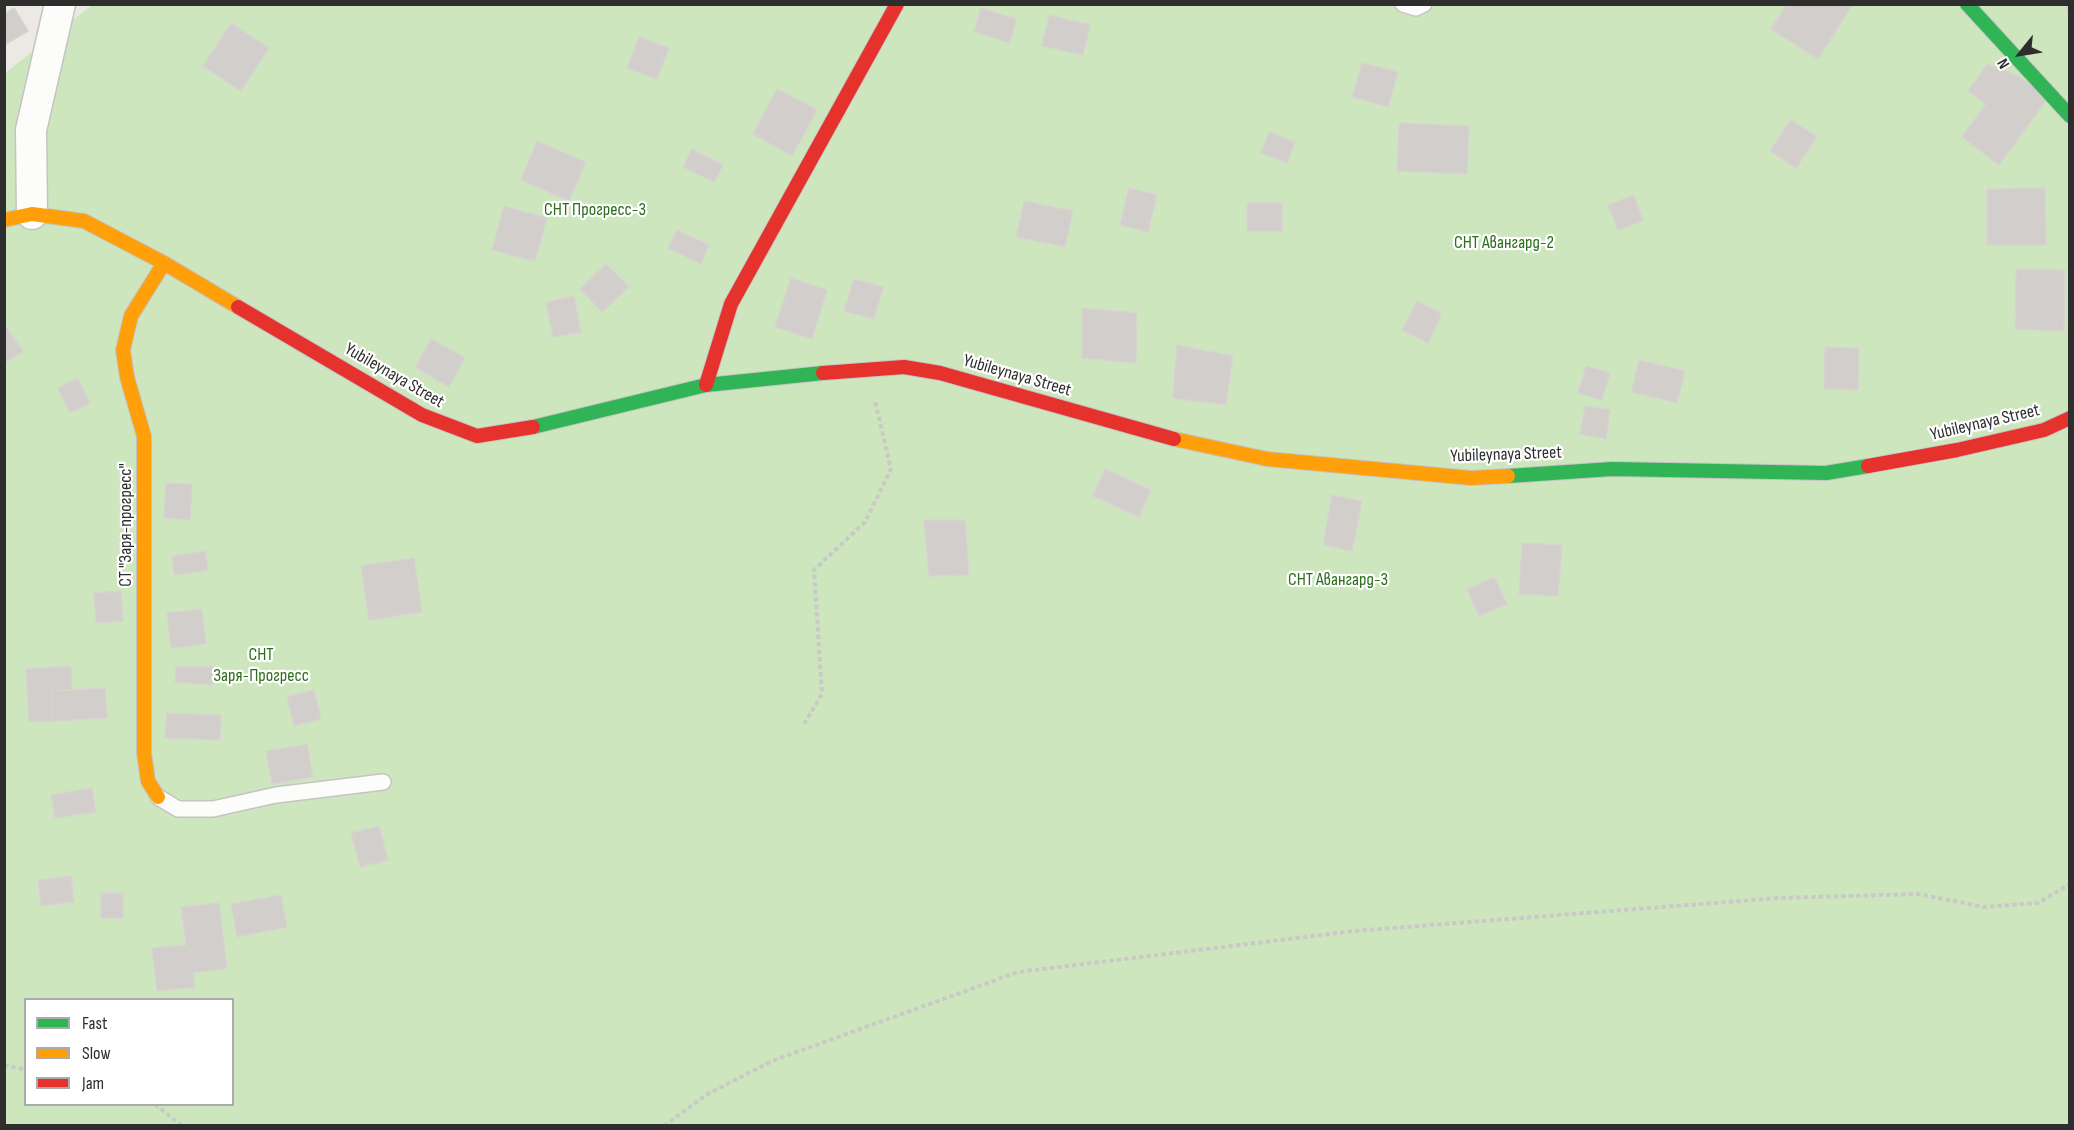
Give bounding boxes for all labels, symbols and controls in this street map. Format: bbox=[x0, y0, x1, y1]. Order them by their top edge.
north arrow bbox=[1990, 24, 2050, 84]
text: N bbox=[1994, 55, 2014, 72]
park label: СНТ Прогресс-3 bbox=[544, 199, 646, 221]
park label: СНТ Авангард-2 bbox=[1454, 232, 1554, 254]
street label: Yubileynaya Street bbox=[340, 339, 448, 413]
street label: Yubileynaya Street bbox=[960, 350, 1074, 402]
street label: Yubileynaya Street bbox=[1928, 400, 2042, 446]
street label: Yubileynaya Street bbox=[1450, 442, 1562, 468]
street label: СТ "Заря-прогресс" bbox=[115, 463, 137, 587]
park label: СНТ Авангард-3 bbox=[1288, 569, 1388, 591]
park label: СНТ Заря-Прогресс bbox=[213, 644, 309, 686]
legend bbox=[24, 998, 234, 1106]
text: Fast bbox=[82, 1013, 107, 1034]
text: Slow bbox=[82, 1043, 111, 1064]
text: Jam bbox=[82, 1073, 104, 1094]

